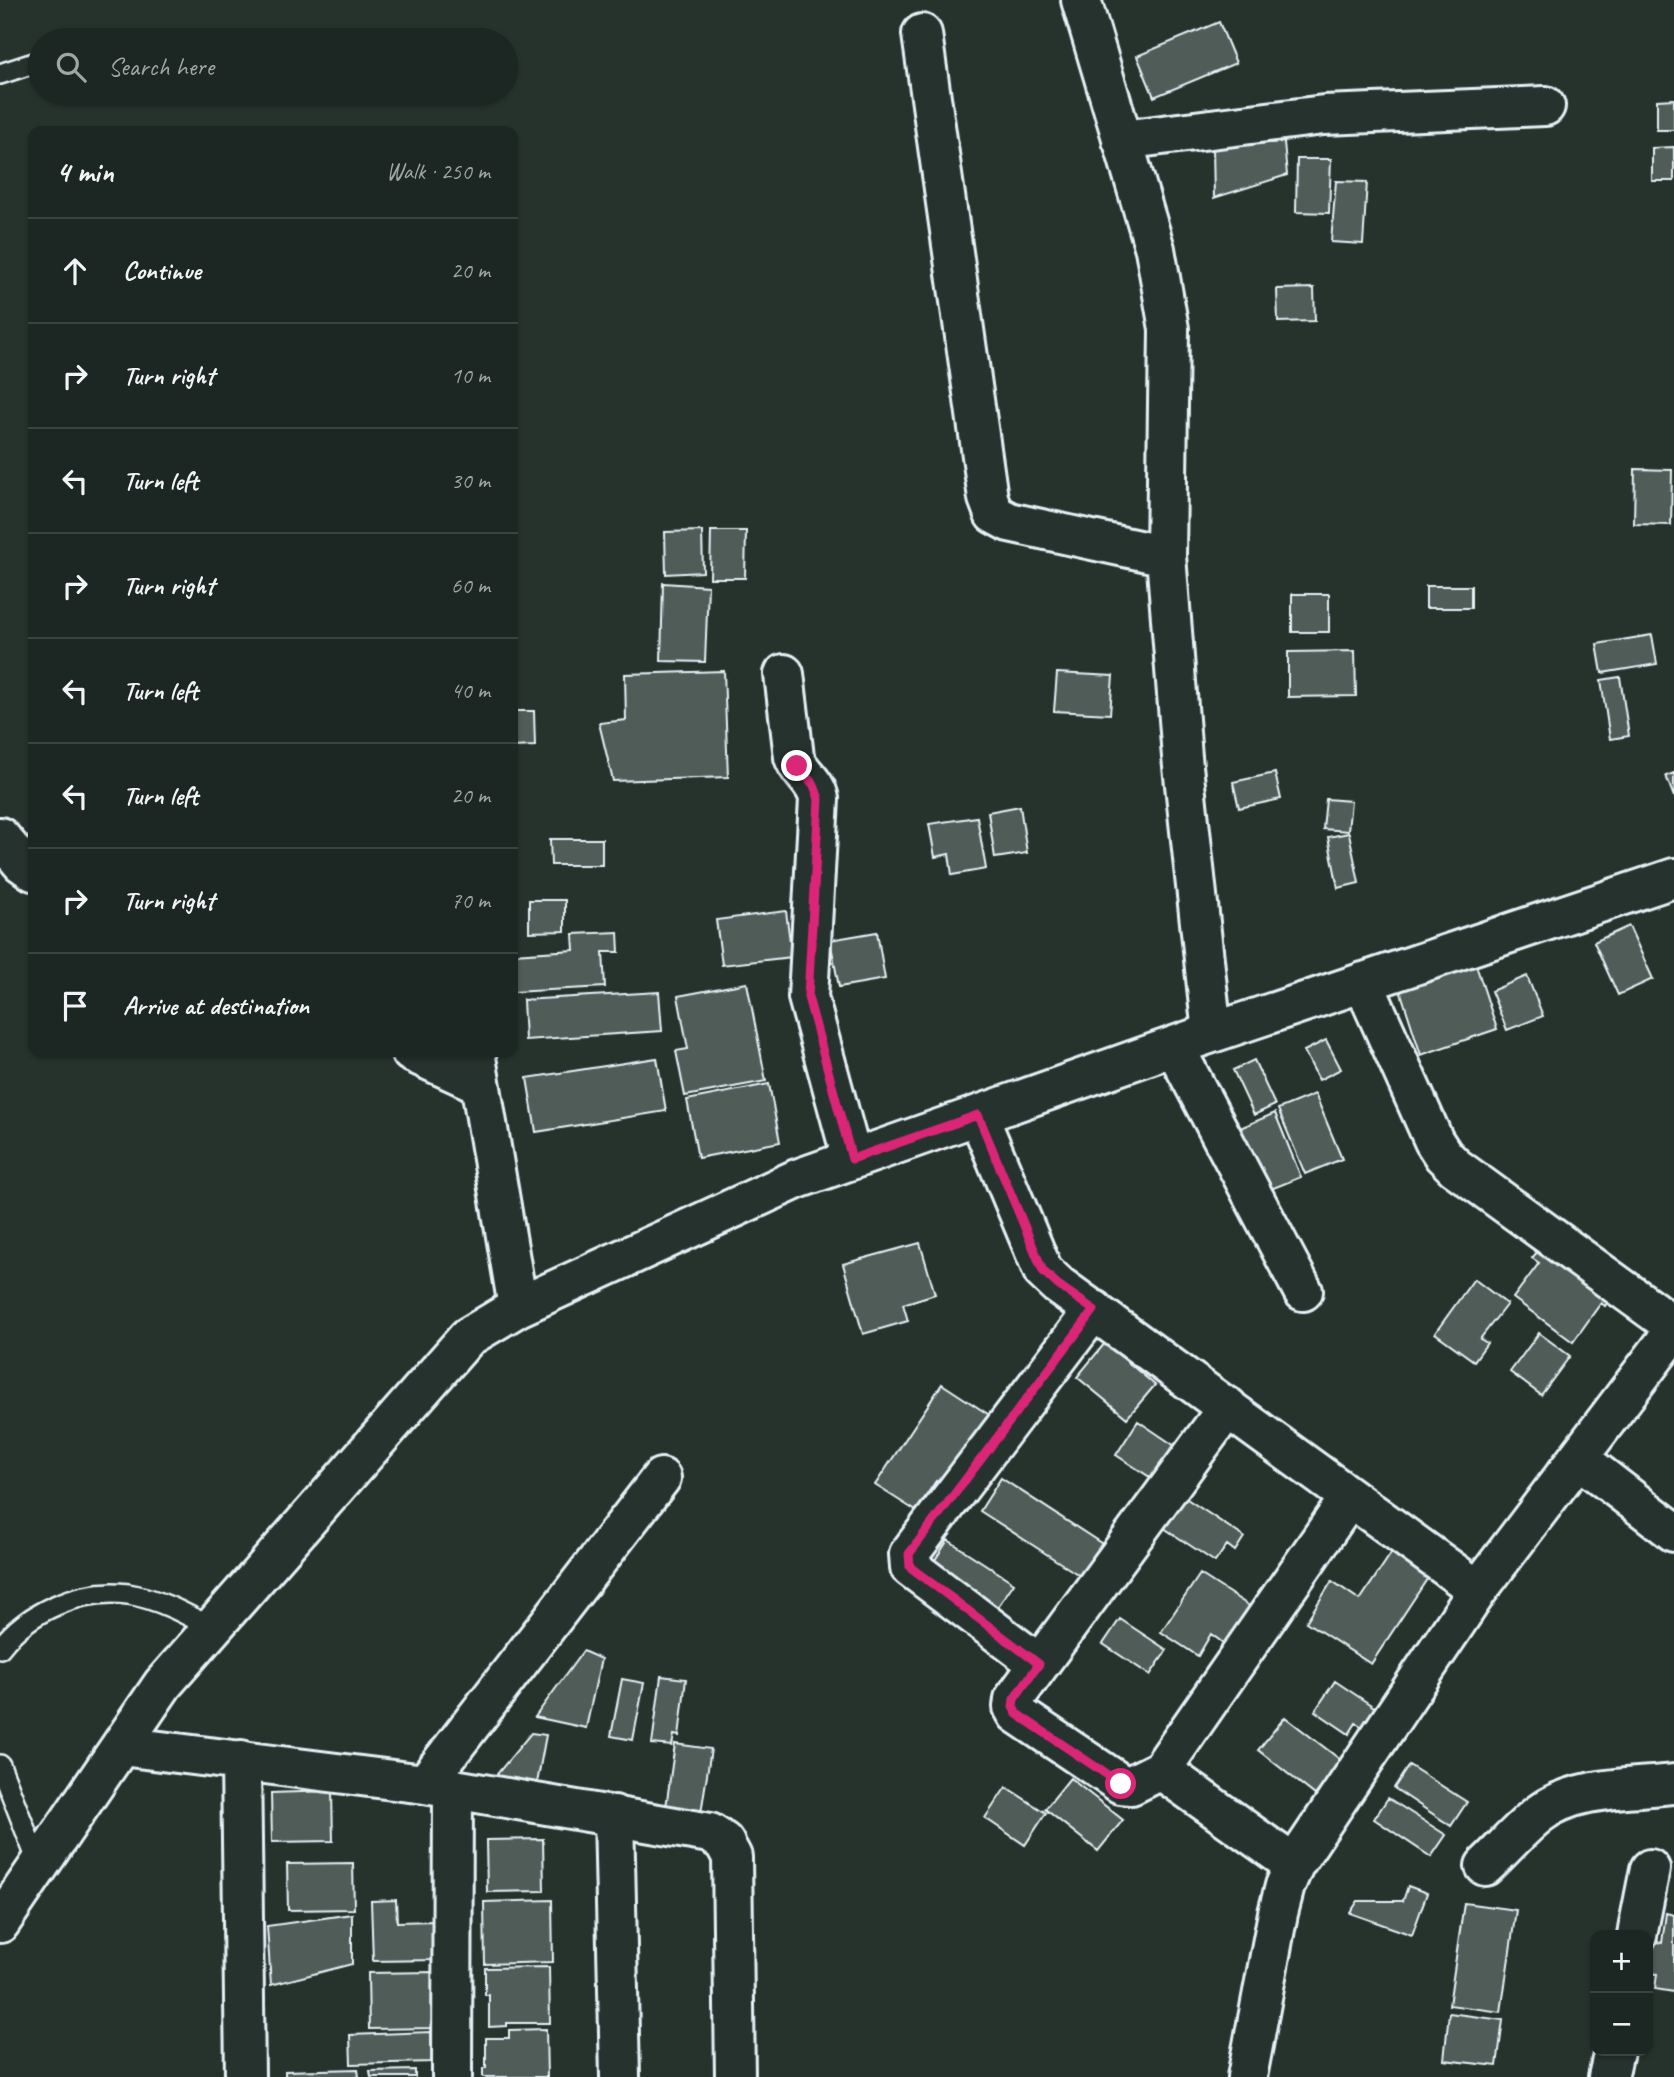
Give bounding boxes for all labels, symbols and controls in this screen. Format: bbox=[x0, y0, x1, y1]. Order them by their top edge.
search box bbox=[28, 28, 518, 105]
icon: search bbox=[52, 48, 90, 86]
text: Search here bbox=[108, 50, 214, 83]
text: 4 min bbox=[56, 153, 113, 191]
text: Walk · 250 m bbox=[386, 157, 490, 186]
icon: ahead bbox=[56, 252, 94, 290]
text: Continue bbox=[123, 254, 201, 287]
text: 20 m bbox=[451, 256, 490, 285]
icon: right bbox=[56, 357, 94, 395]
text: Turn right bbox=[123, 359, 214, 392]
text: 10 m bbox=[451, 361, 490, 390]
icon: left bbox=[56, 462, 94, 500]
text: Turn left bbox=[123, 464, 198, 497]
text: 30 m bbox=[451, 466, 490, 495]
icon: right bbox=[56, 567, 94, 605]
text: Turn right bbox=[123, 569, 214, 602]
text: 60 m bbox=[451, 571, 490, 600]
icon: left bbox=[56, 672, 94, 710]
text: Turn left bbox=[123, 674, 198, 707]
text: 40 m bbox=[451, 676, 490, 705]
route end bbox=[781, 750, 812, 781]
icon: left bbox=[56, 777, 94, 815]
text: Turn left bbox=[123, 779, 198, 812]
text: 20 m bbox=[451, 781, 490, 810]
icon: right bbox=[56, 882, 94, 920]
text: Turn right bbox=[123, 884, 214, 917]
text: 70 m bbox=[451, 886, 490, 915]
icon: arrive bbox=[56, 987, 94, 1025]
text: Arrive at destination bbox=[123, 989, 309, 1022]
route start bbox=[1105, 1768, 1136, 1799]
map controls bbox=[1590, 1930, 1653, 2056]
button: + bbox=[1590, 1930, 1653, 1993]
button: − bbox=[1590, 1993, 1653, 2056]

